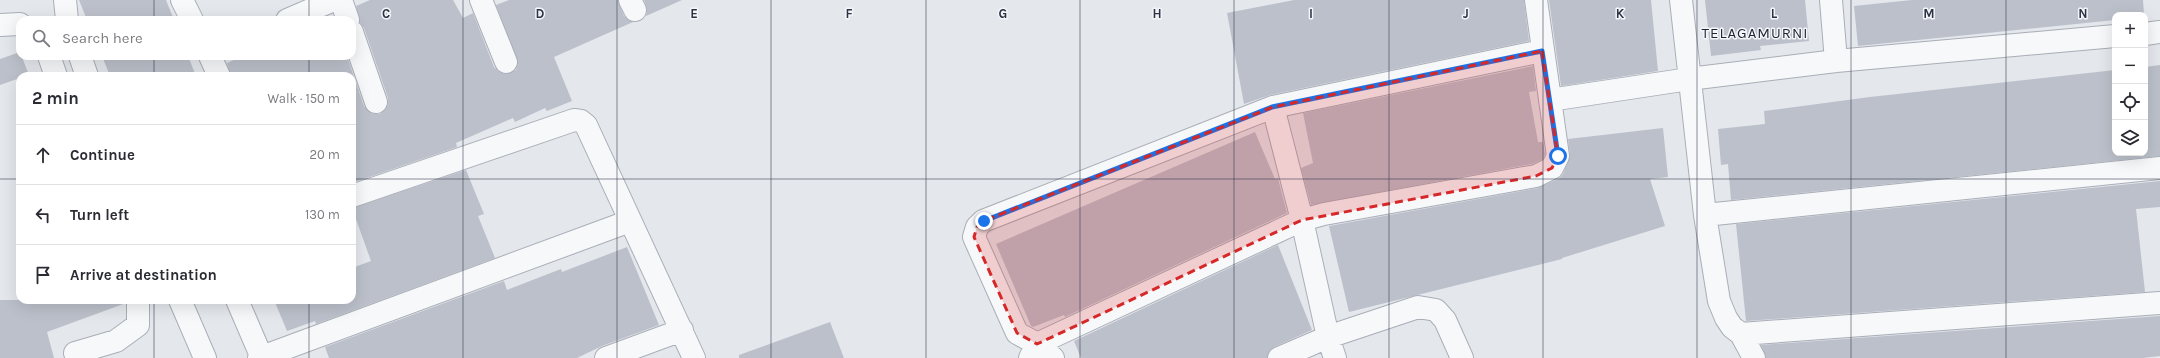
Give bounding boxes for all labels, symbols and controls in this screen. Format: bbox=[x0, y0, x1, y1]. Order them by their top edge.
text: C bbox=[382, 6, 390, 21]
text: D bbox=[536, 6, 545, 21]
text: E bbox=[690, 6, 698, 21]
text: F bbox=[845, 6, 853, 21]
text: G bbox=[999, 6, 1007, 21]
text: H bbox=[1152, 6, 1162, 21]
text: I bbox=[1309, 6, 1313, 21]
text: J bbox=[1463, 6, 1469, 21]
text: K bbox=[1616, 6, 1625, 21]
text: L bbox=[1771, 6, 1778, 21]
text: M bbox=[1923, 6, 1935, 21]
text: N bbox=[2078, 6, 2088, 21]
map controls bbox=[2112, 12, 2148, 156]
button: + bbox=[2112, 12, 2148, 48]
search box bbox=[16, 16, 356, 60]
district label: TELAGAMURNI bbox=[1702, 24, 1809, 42]
icon: search bbox=[30, 27, 52, 49]
text: Search here bbox=[62, 29, 143, 47]
button: − bbox=[2112, 48, 2148, 84]
button: locate bbox=[2112, 84, 2148, 120]
text: 2 min bbox=[32, 88, 79, 108]
text: Walk · 150 m bbox=[268, 91, 340, 106]
button: layers bbox=[2112, 120, 2148, 156]
icon: ahead bbox=[32, 144, 54, 166]
text: Continue bbox=[70, 146, 135, 164]
text: 20 m bbox=[310, 147, 340, 162]
route start bbox=[1549, 147, 1567, 165]
icon: left bbox=[32, 204, 54, 226]
text: Turn left bbox=[70, 206, 129, 224]
text: 130 m bbox=[305, 207, 340, 222]
route end bbox=[975, 212, 993, 230]
icon: arrive bbox=[32, 264, 54, 286]
text: Arrive at destination bbox=[70, 266, 217, 284]

